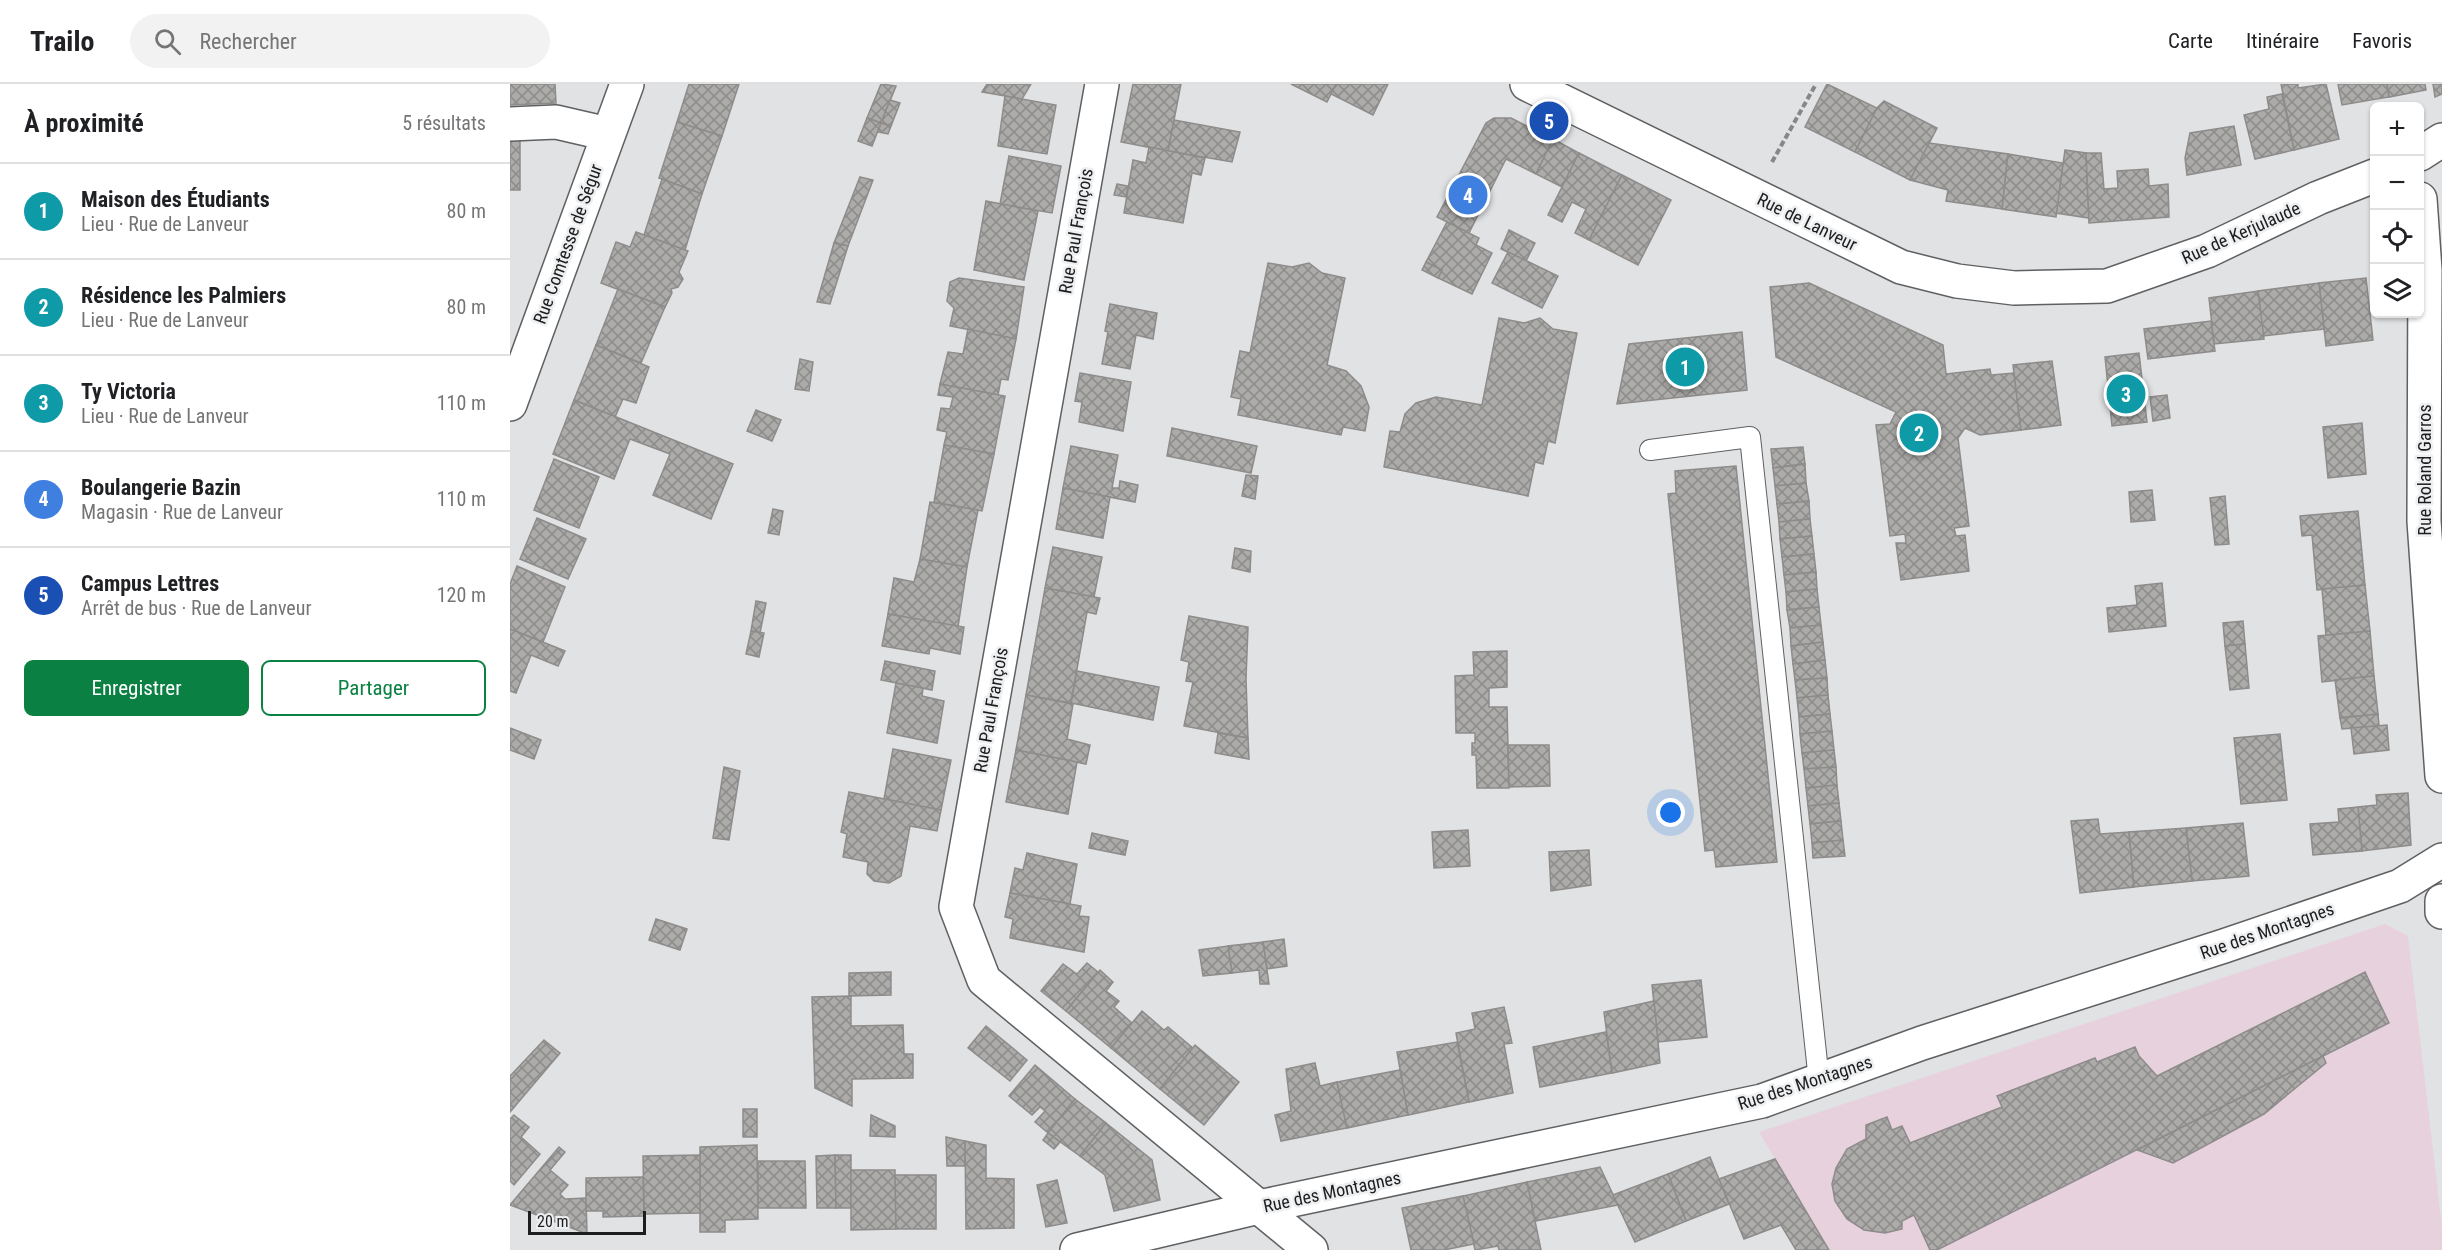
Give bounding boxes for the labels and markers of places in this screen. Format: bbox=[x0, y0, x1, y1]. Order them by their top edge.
pin: 5 bbox=[1530, 99, 1568, 144]
pin: 4 bbox=[1448, 172, 1488, 218]
pin: 1 bbox=[1666, 344, 1704, 390]
pin: 3 bbox=[2106, 372, 2146, 416]
pin: 2 bbox=[1900, 410, 1938, 456]

